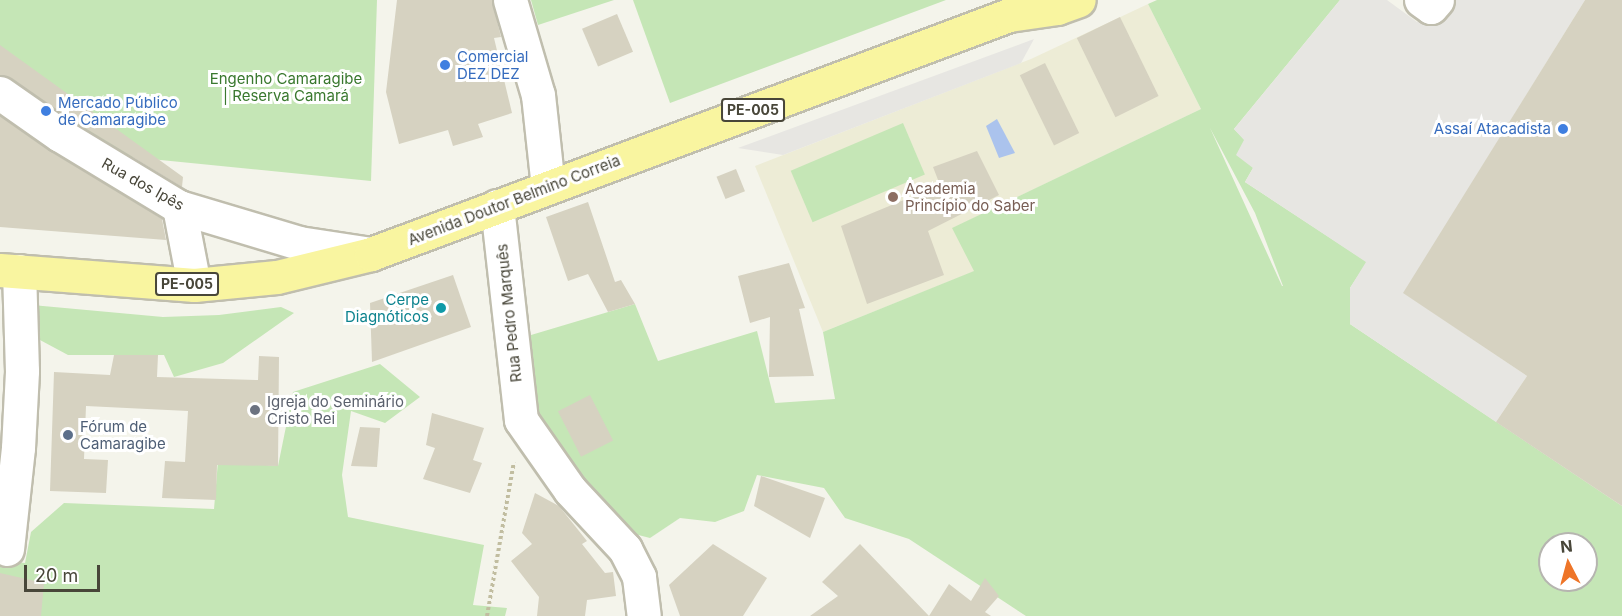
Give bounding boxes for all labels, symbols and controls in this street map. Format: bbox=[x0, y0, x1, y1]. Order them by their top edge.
place label: Comercial DEZ DEZ bbox=[457, 47, 528, 82]
marker: Comercial DEZ DEZ bbox=[438, 58, 452, 72]
park label: Engenho Camaragibe | Reserva Camará bbox=[210, 69, 362, 104]
place label: Mercado Público de Camaragibe bbox=[58, 93, 178, 128]
road number: PE-005 bbox=[720, 99, 786, 121]
marker: Mercado Público de Camaragibe bbox=[39, 104, 53, 118]
place label: Assaí Atacadista bbox=[1434, 120, 1551, 138]
marker: Assaí Atacadista bbox=[1556, 122, 1570, 136]
street label: Avenida Doutor Belmino Correia bbox=[405, 151, 623, 249]
street label: Rua dos Ipês bbox=[99, 154, 187, 214]
place label: Academia Princípio do Saber bbox=[905, 179, 1035, 214]
marker: Academia Princípio do Saber bbox=[886, 190, 900, 204]
street label: Rua Pedro Marquês bbox=[493, 243, 525, 383]
road number: PE-005 bbox=[154, 273, 220, 295]
place label: Cerpe Diagnóticos bbox=[345, 290, 429, 325]
marker: Cerpe Diagnóticos bbox=[434, 301, 448, 315]
place label: Igreja do Seminário Cristo Rei bbox=[267, 392, 404, 427]
marker: Igreja do Seminário Cristo Rei bbox=[248, 403, 262, 417]
place label: Fórum de Camaragibe bbox=[80, 417, 166, 452]
marker: Fórum de Camaragibe bbox=[61, 428, 75, 442]
north arrow bbox=[1538, 532, 1598, 592]
text: N bbox=[1559, 536, 1573, 557]
scale bar bbox=[27, 553, 104, 591]
text: 20 m bbox=[35, 565, 78, 586]

